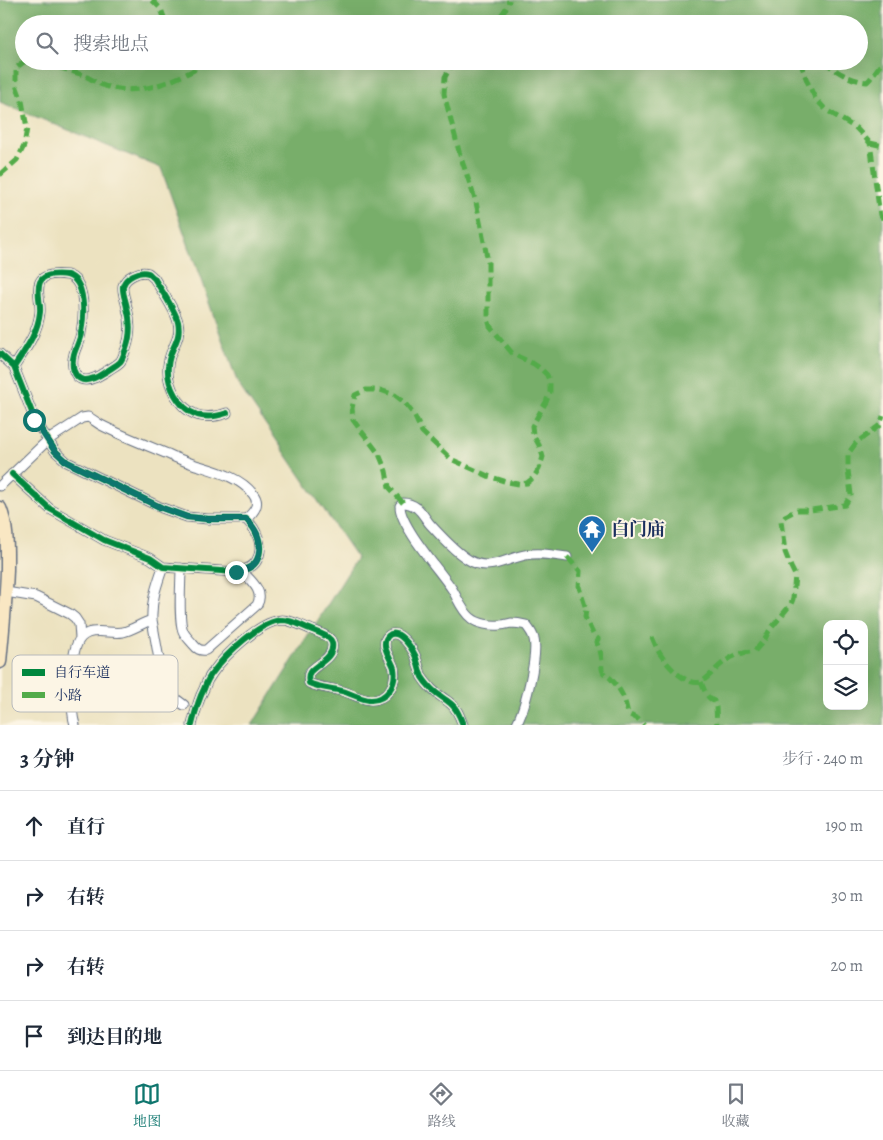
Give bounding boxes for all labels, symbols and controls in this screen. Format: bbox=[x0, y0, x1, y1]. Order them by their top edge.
search box bbox=[15, 15, 868, 70]
icon: search bbox=[33, 29, 61, 57]
text: 搜索地点 bbox=[73, 31, 149, 57]
route start bbox=[23, 409, 46, 432]
temple icon: 白门庙 bbox=[577, 514, 607, 553]
place label: 白门庙 bbox=[611, 517, 665, 541]
route end bbox=[225, 561, 248, 584]
map controls bbox=[823, 620, 868, 710]
button: locate bbox=[823, 620, 868, 665]
legend bbox=[12, 655, 178, 712]
text: 自行车道 bbox=[54, 663, 110, 682]
button: layers bbox=[823, 665, 868, 710]
text: 小路 bbox=[54, 686, 82, 705]
text: 3 分钟 bbox=[20, 745, 75, 773]
text: 步行 · 240 m bbox=[782, 748, 863, 770]
icon: ahead bbox=[20, 812, 48, 840]
text: 直行 bbox=[67, 814, 105, 840]
text: 190 m bbox=[825, 815, 863, 837]
icon: right bbox=[20, 882, 48, 910]
text: 右转 bbox=[67, 884, 105, 910]
text: 30 m bbox=[831, 885, 863, 907]
icon: right bbox=[20, 952, 48, 980]
text: 右转 bbox=[67, 954, 105, 980]
text: 20 m bbox=[830, 955, 863, 977]
icon: arrive bbox=[20, 1022, 48, 1050]
text: 到达目的地 bbox=[67, 1024, 162, 1050]
tab: 地图 bbox=[133, 1080, 161, 1131]
tab: 路线 bbox=[427, 1080, 455, 1131]
tab: 收藏 bbox=[722, 1080, 750, 1131]

